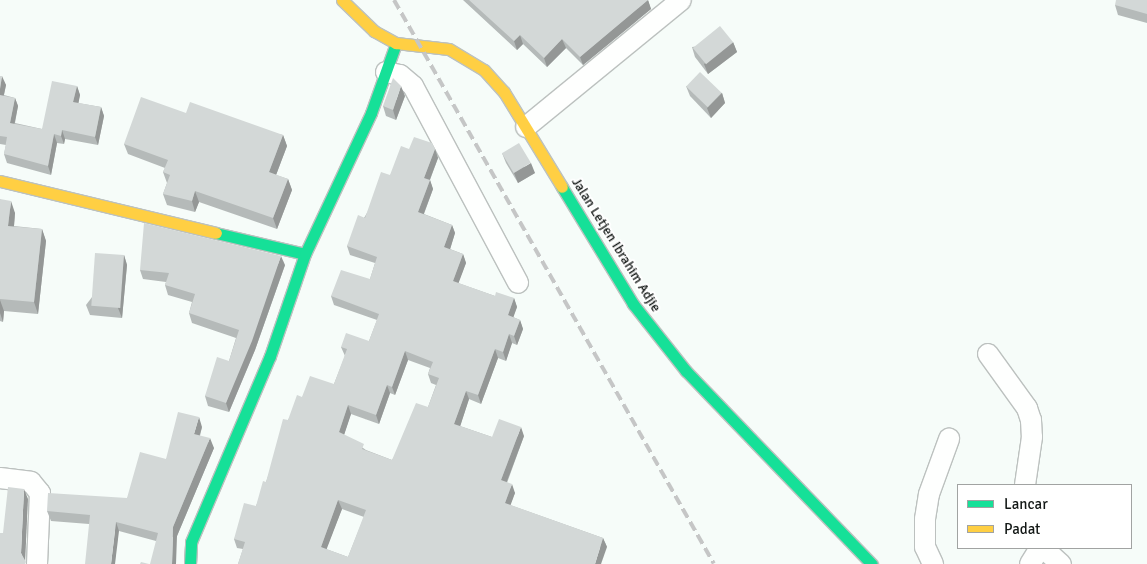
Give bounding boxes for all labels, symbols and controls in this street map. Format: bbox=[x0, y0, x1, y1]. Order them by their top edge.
street label: Jalan Letjen Ibrahim Adjie bbox=[568, 175, 664, 315]
legend bbox=[957, 484, 1132, 549]
text: Lancar bbox=[1004, 495, 1048, 513]
text: Padat bbox=[1004, 520, 1040, 538]

